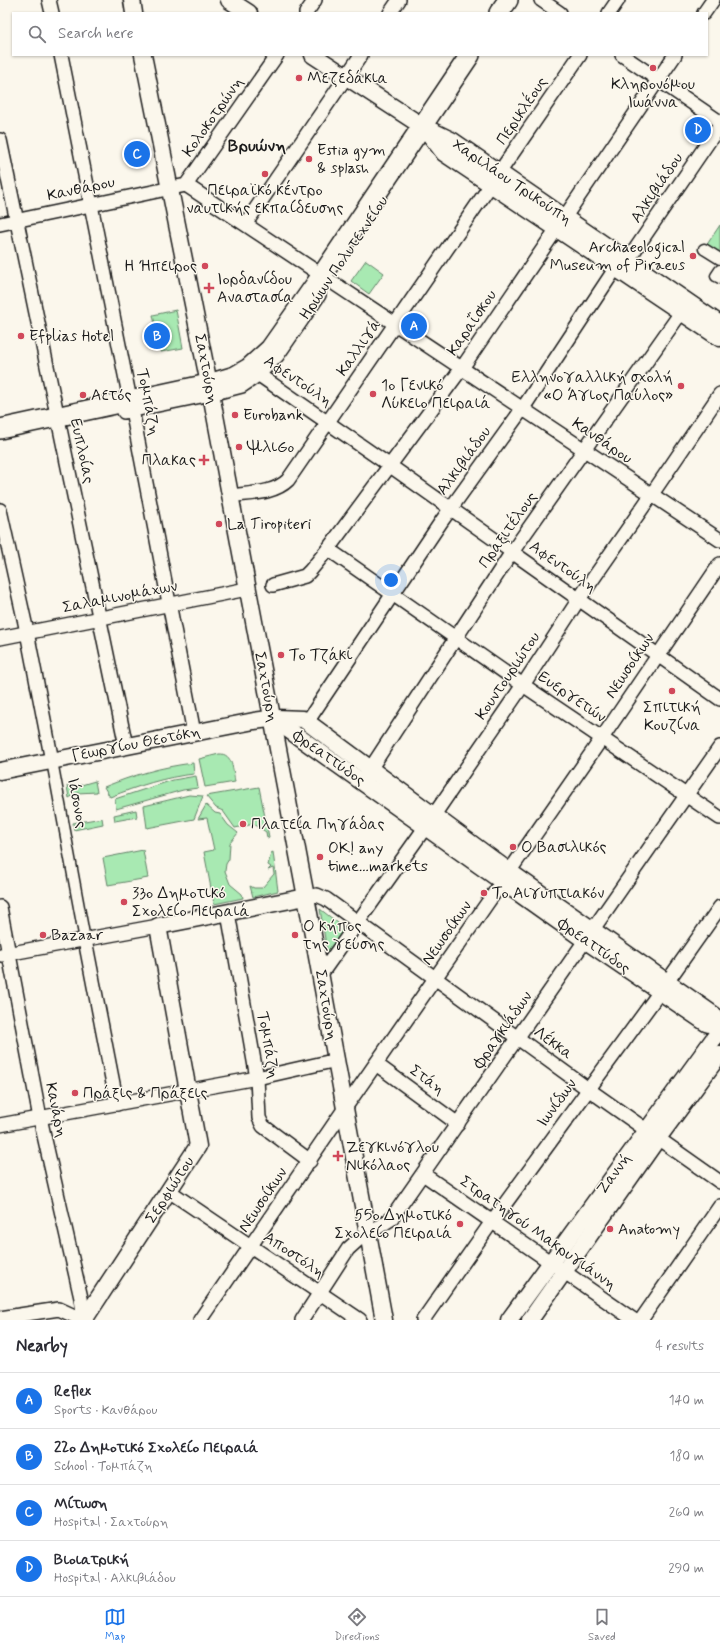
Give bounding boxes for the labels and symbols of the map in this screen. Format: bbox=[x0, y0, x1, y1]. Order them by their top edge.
marker: Κληρονόμου Ιωάννα bbox=[648, 63, 658, 73]
place label: Μεζεδάκια bbox=[307, 68, 388, 89]
street label: Περικλέους bbox=[491, 72, 552, 149]
street label: Κολοκοτρώνη bbox=[178, 73, 248, 161]
marker: Μεζεδάκια bbox=[294, 73, 304, 83]
place label: Κληρονόμου Ιωάννα bbox=[611, 74, 695, 113]
pin: D bbox=[685, 115, 711, 145]
street label: Χαριλάου Τρικούπη bbox=[448, 134, 576, 230]
district label: Βρυώνη bbox=[228, 135, 286, 157]
pin: C bbox=[124, 139, 150, 169]
place label: Estia gym & splash bbox=[317, 140, 386, 179]
street label: Αλκιβιάδου bbox=[626, 149, 688, 227]
marker: Estia gym & splash bbox=[304, 154, 314, 164]
marker: Πειραϊκό κέντρο ναυτικής εκπαίδευσης bbox=[260, 169, 270, 179]
street label: Κανθάρου bbox=[45, 172, 117, 206]
place label: Πειραϊκό κέντρο ναυτικής εκπαίδευσης bbox=[187, 179, 343, 219]
street label: Ηρώων Πολυτεχνείου bbox=[295, 192, 393, 324]
place label: Archaeological Museum of Piraeus bbox=[550, 237, 685, 276]
marker: Archaeological Museum of Piraeus bbox=[688, 251, 698, 261]
place label: Η Ήπειρος bbox=[124, 256, 197, 277]
marker: Η Ήπειρος bbox=[200, 261, 210, 271]
place label: Ιορδανίδου Αναστασία bbox=[217, 269, 294, 308]
marker: Ιορδανίδου Αναστασία bbox=[204, 283, 214, 293]
street label: Καραΐσκου bbox=[442, 286, 502, 360]
pin: A bbox=[401, 311, 427, 341]
street label: Καλλιγά bbox=[332, 315, 386, 381]
pin: B bbox=[144, 321, 170, 351]
place label: Efplias Hotel bbox=[29, 326, 114, 347]
marker: Efplias Hotel bbox=[16, 331, 26, 341]
street label: Σαχτούρη bbox=[189, 332, 223, 406]
street label: Αφεντούλη bbox=[260, 350, 336, 412]
street label: Τομπάζη bbox=[131, 367, 165, 437]
place label: Ελληνογαλλική σχολή «Ο Άγιος Παύλος» bbox=[512, 367, 673, 406]
place label: 1ο Γενικό Λύκειο Πειραιά bbox=[381, 375, 491, 414]
marker: Ελληνογαλλική σχολή «Ο Άγιος Παύλος» bbox=[676, 381, 686, 391]
place label: Αετός bbox=[91, 385, 131, 406]
marker: 1ο Γενικό Λύκειο Πειραιά bbox=[368, 389, 378, 399]
marker: Αετός bbox=[78, 390, 88, 400]
place label: Eurobank bbox=[243, 405, 304, 426]
marker: Eurobank bbox=[230, 410, 240, 420]
street label: Κανθάρου bbox=[568, 413, 636, 469]
street label: Ευπλοίας bbox=[65, 416, 99, 486]
street label: Αλκιβιάδου bbox=[432, 422, 496, 500]
place label: ΨιλιGo bbox=[246, 437, 295, 458]
marker: ΨιλιGo bbox=[234, 442, 244, 452]
place label: Πλακας bbox=[142, 450, 196, 471]
marker: Πλακας bbox=[199, 455, 209, 465]
street label: Πραξιτέλους bbox=[473, 487, 542, 572]
place label: La Tiropiteri bbox=[227, 514, 312, 535]
marker: La Tiropiteri bbox=[214, 519, 224, 529]
street label: Αφεντούλη bbox=[525, 536, 601, 598]
your location bbox=[381, 570, 401, 590]
street label: Σαλαμινομάχων bbox=[61, 576, 179, 618]
street label: Κουντουριώτου bbox=[471, 628, 545, 724]
street label: Νεωσοίκων bbox=[601, 629, 659, 703]
place label: Το Τζάκι bbox=[289, 645, 352, 666]
street label: Σαχτούρη bbox=[249, 650, 283, 724]
marker: Το Τζάκι bbox=[276, 650, 286, 660]
street label: Ευεργετών bbox=[534, 666, 610, 728]
marker: Σπιτική Κουζίνα bbox=[667, 686, 677, 696]
place label: Σπιτική Κουζίνα bbox=[643, 697, 701, 736]
street label: Γεωργίου Θεοτόκη bbox=[70, 721, 202, 767]
street label: Φρεαττύδος bbox=[287, 725, 370, 791]
street label: Ιάσονος bbox=[62, 776, 92, 830]
place label: Πλατεία Πηγάδας bbox=[251, 814, 385, 835]
marker: Πλατεία Πηγάδας bbox=[238, 819, 248, 829]
place label: Ο Βασιλικός bbox=[521, 837, 607, 858]
place label: OK! any time...markets bbox=[328, 838, 428, 877]
marker: Ο Βασιλικός bbox=[508, 842, 518, 852]
marker: OK! any time...markets bbox=[315, 852, 325, 862]
place label: 33ο Δημοτικό Σχολείο Πειραιά bbox=[132, 883, 249, 922]
place label: Το Αιγυπτιακόν bbox=[492, 883, 604, 904]
marker: Το Αιγυπτιακόν bbox=[479, 888, 489, 898]
marker: 33ο Δημοτικό Σχολείο Πειραιά bbox=[119, 897, 129, 907]
street label: Νεωσοίκων bbox=[417, 897, 477, 969]
street label: Φρεαττύδος bbox=[552, 913, 635, 979]
place label: Ο κήπος της γεύσης bbox=[302, 916, 385, 955]
place label: Bazaar bbox=[51, 925, 103, 946]
marker: Bazaar bbox=[38, 930, 48, 940]
marker: Ο κήπος της γεύσης bbox=[290, 930, 300, 940]
street label: Σαχτούρη bbox=[309, 968, 343, 1042]
street label: Φραγκιάδων bbox=[468, 987, 537, 1074]
street label: Τομπάζη bbox=[252, 1010, 284, 1080]
street label: Λέκκα bbox=[529, 1021, 577, 1064]
street label: Στάη bbox=[405, 1060, 449, 1100]
street label: Ιωνίδων bbox=[532, 1074, 582, 1132]
street label: Κανάρη bbox=[40, 1081, 72, 1139]
place label: Πράξις & Πράξεις bbox=[83, 1083, 207, 1104]
marker: Πράξις & Πράξεις bbox=[70, 1088, 80, 1098]
place label: Ζεγκινόγλου Νικόλαος bbox=[346, 1137, 439, 1176]
street label: Ζαννή bbox=[592, 1149, 636, 1199]
marker: Ζεγκινόγλου Νικόλαος bbox=[333, 1151, 343, 1161]
street label: Σερφιώτου bbox=[141, 1153, 199, 1227]
street label: Νεωσοίκων bbox=[234, 1163, 292, 1237]
street label: Στρατηγού Μακρυγιάννη bbox=[455, 1171, 621, 1295]
place label: 55ο Δημοτικό Σχολείο Πειραιά bbox=[335, 1205, 452, 1244]
marker: 55ο Δημοτικό Σχολείο Πειραιά bbox=[455, 1219, 465, 1229]
place label: Anatomy bbox=[618, 1219, 680, 1240]
marker: Anatomy bbox=[605, 1224, 615, 1234]
street label: Αποστόλη bbox=[259, 1227, 329, 1283]

